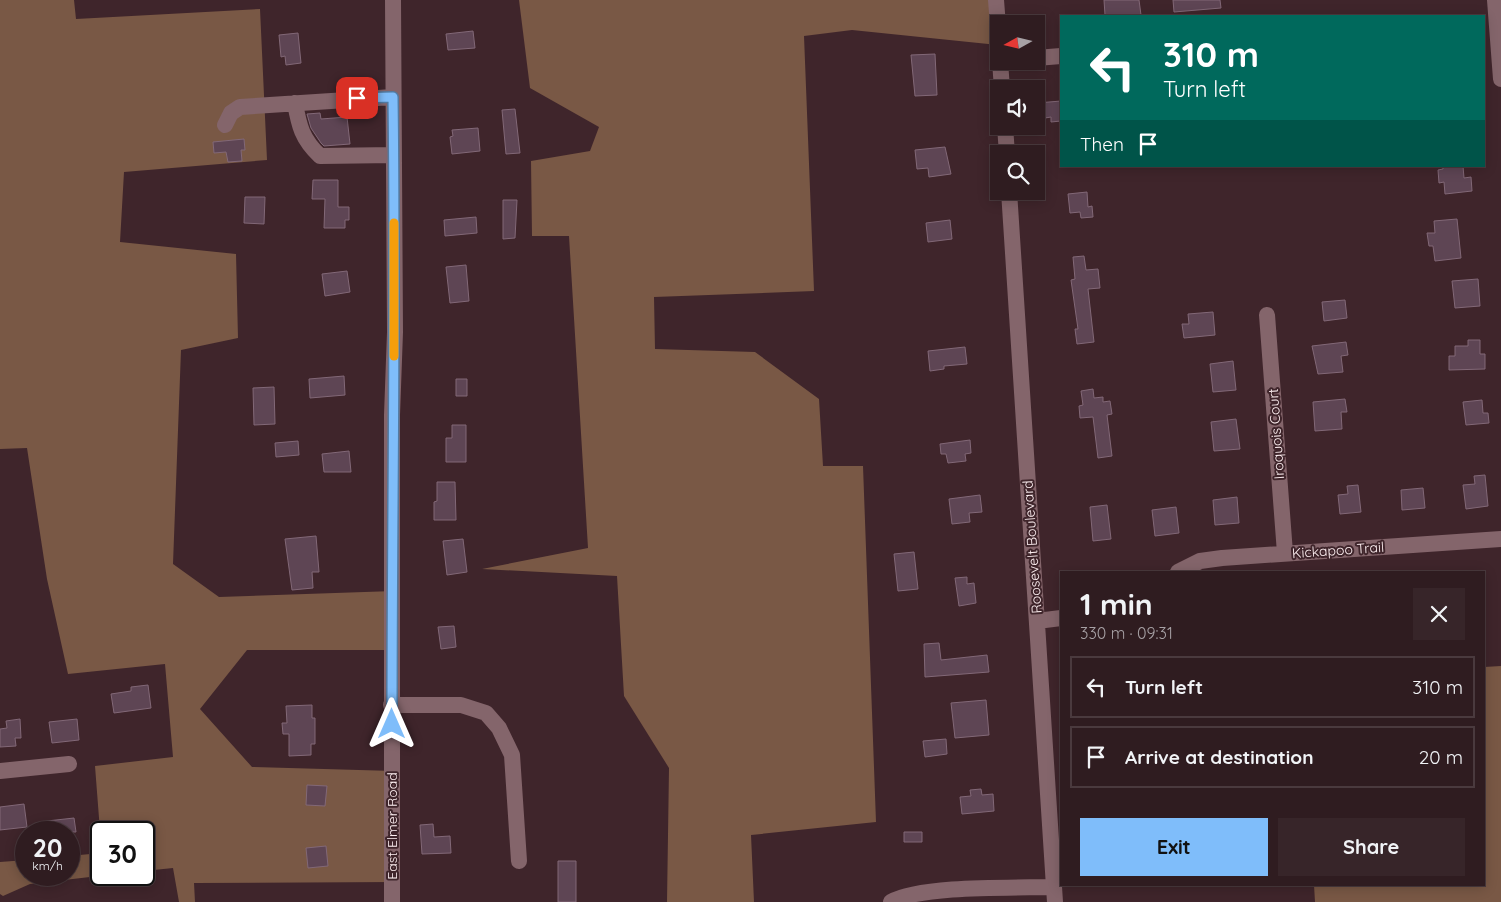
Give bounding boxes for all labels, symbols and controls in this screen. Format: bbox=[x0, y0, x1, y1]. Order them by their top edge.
north arrow bbox=[990, 15, 1045, 70]
map controls bbox=[990, 15, 1045, 200]
text: 310 m bbox=[1163, 32, 1259, 76]
icon: left bbox=[1080, 35, 1145, 100]
text: Turn left bbox=[1163, 75, 1246, 103]
pin bbox=[336, 77, 378, 119]
button: sound bbox=[990, 80, 1045, 135]
icon: arrive bbox=[343, 84, 371, 112]
icon: arrive bbox=[1134, 130, 1162, 158]
text: Then bbox=[1080, 132, 1124, 156]
button: search bbox=[990, 145, 1045, 200]
street label: Iroquois Court bbox=[1264, 388, 1288, 480]
street label: Roosevelt Boulevard bbox=[1018, 480, 1046, 614]
street label: Kickapoo Trail bbox=[1291, 538, 1385, 562]
text: 1 min bbox=[1080, 585, 1153, 623]
button: close bbox=[1413, 588, 1465, 640]
text: 330 m · 09:31 bbox=[1080, 623, 1173, 643]
icon: left bbox=[1082, 673, 1110, 701]
text: Turn left bbox=[1125, 675, 1203, 699]
text: 310 m bbox=[1412, 675, 1463, 699]
position arrow bbox=[365, 697, 417, 749]
icon: arrive bbox=[1082, 743, 1110, 771]
text: Arrive at destination bbox=[1125, 745, 1314, 769]
text: 20 m bbox=[1419, 745, 1463, 769]
street label: East Elmer Road bbox=[383, 772, 401, 880]
button: Exit bbox=[1080, 818, 1268, 876]
button: Share bbox=[1278, 818, 1465, 876]
speed limit sign: 30 bbox=[90, 821, 155, 886]
text: 20 bbox=[33, 832, 62, 863]
text: km/h bbox=[32, 858, 63, 873]

